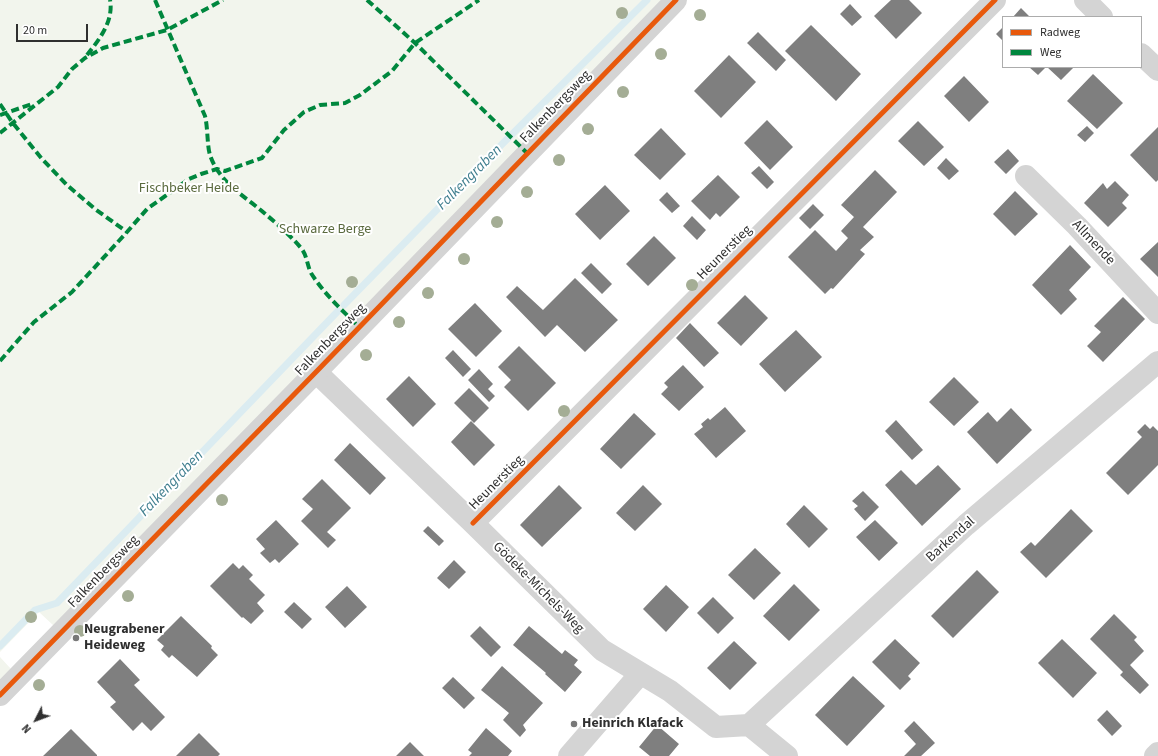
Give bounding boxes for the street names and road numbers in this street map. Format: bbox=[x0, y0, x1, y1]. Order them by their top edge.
street label: Falkenbergsweg bbox=[517, 67, 595, 147]
street label: Allmende bbox=[1068, 217, 1118, 269]
street label: Heunerstieg bbox=[694, 222, 756, 284]
street label: Falkenbergsweg bbox=[292, 300, 370, 380]
street label: Heunerstieg bbox=[466, 452, 528, 514]
street label: Barkendal bbox=[923, 514, 979, 566]
street label: Falkenbergsweg bbox=[65, 532, 143, 612]
street label: Gödeke-Michels-Weg bbox=[489, 539, 587, 637]

